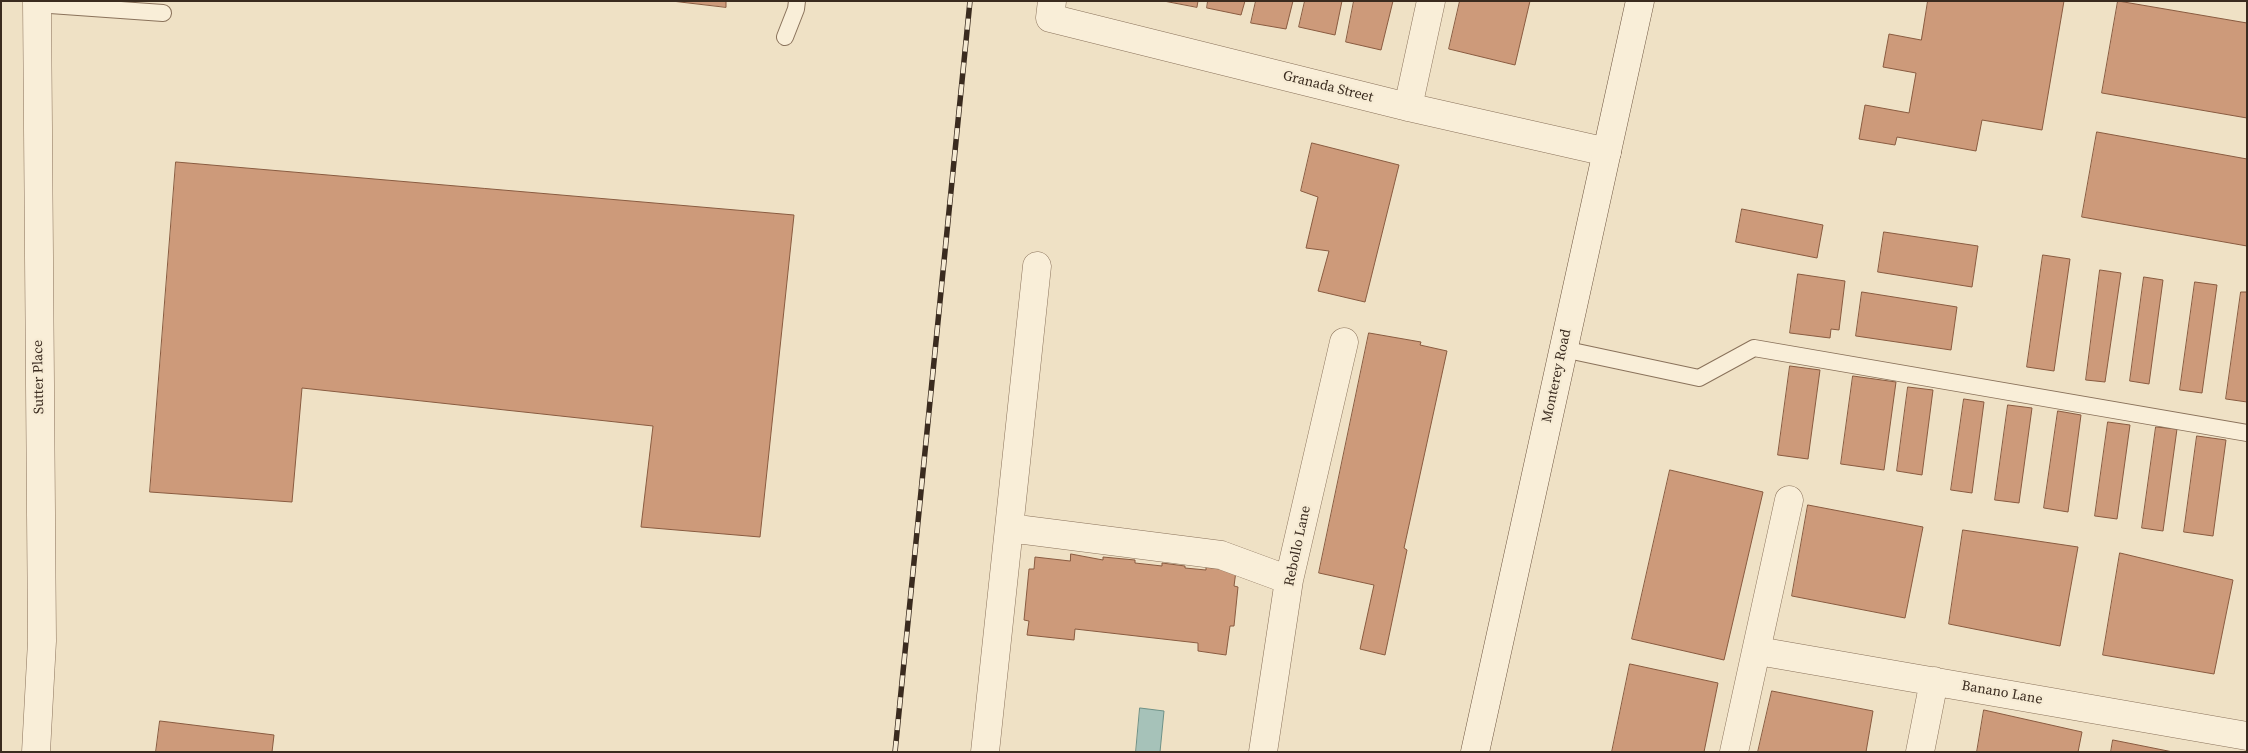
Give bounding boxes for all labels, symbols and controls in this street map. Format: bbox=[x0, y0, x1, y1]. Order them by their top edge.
street label: Granada Street bbox=[1281, 68, 1375, 106]
street label: Monterey Road bbox=[1539, 328, 1575, 424]
street label: Sutter Place bbox=[30, 340, 48, 414]
street label: Rebollo Lane bbox=[1281, 504, 1315, 588]
street label: Banano Lane bbox=[1960, 678, 2044, 708]

